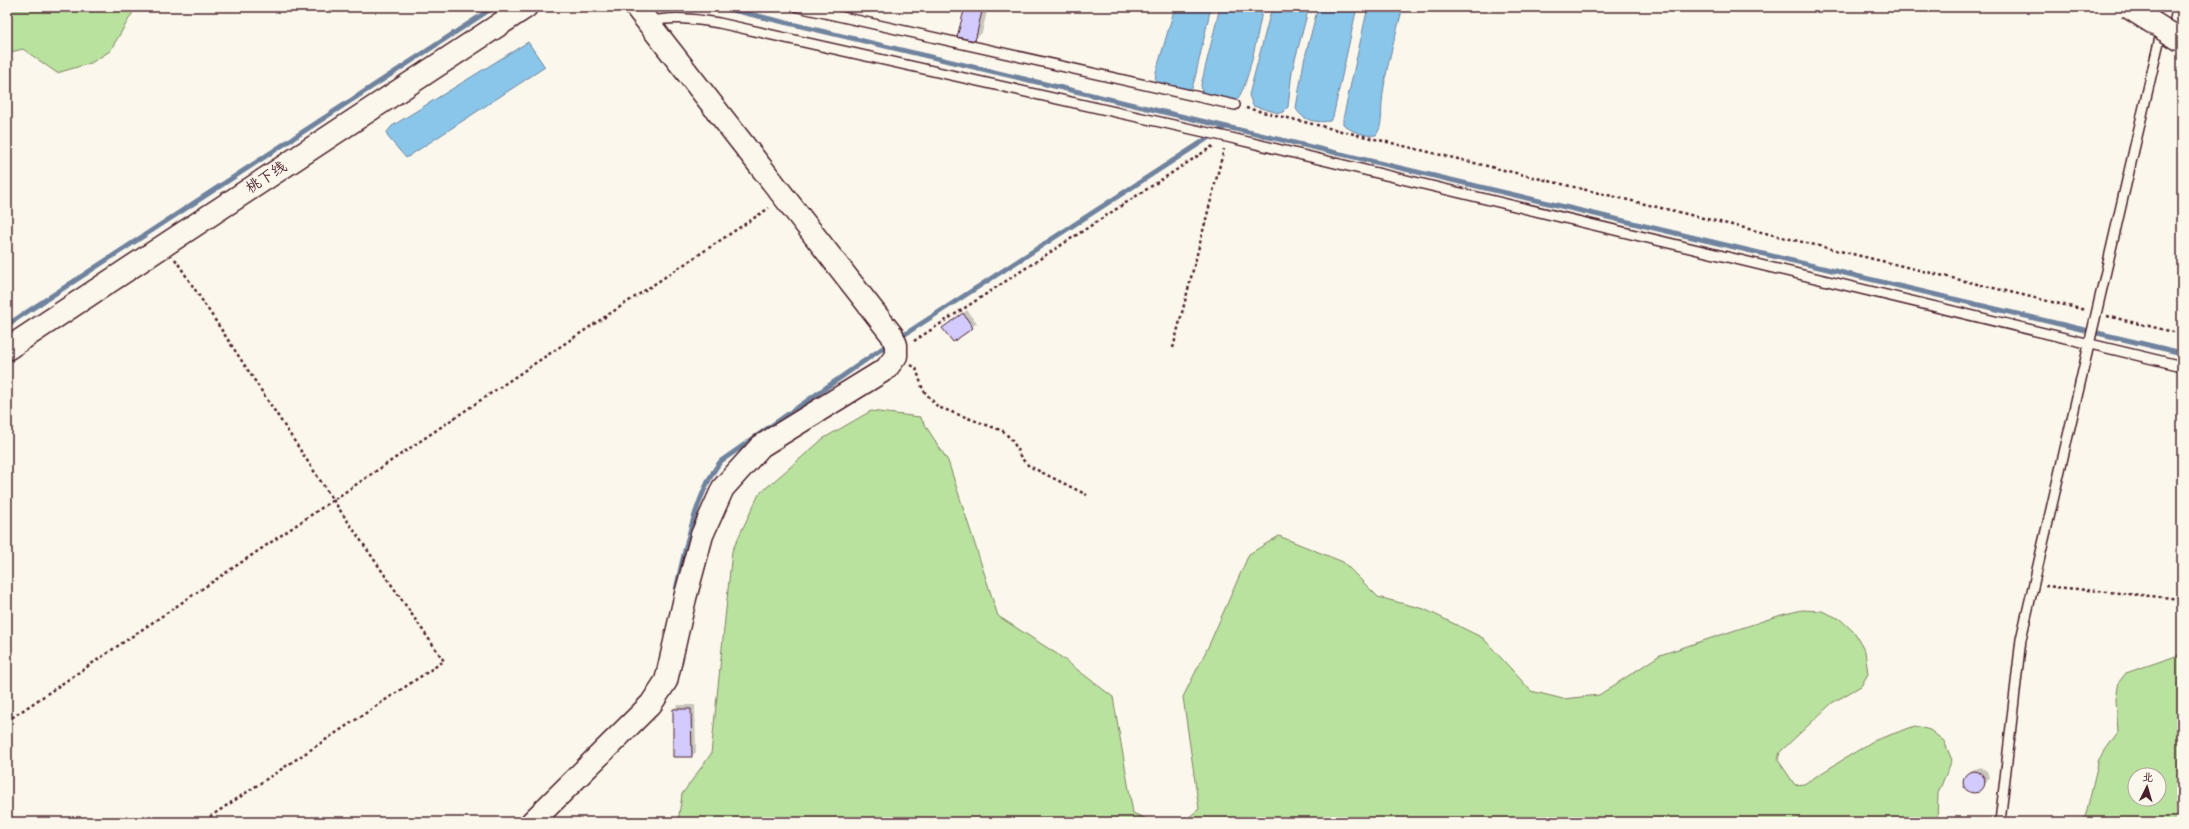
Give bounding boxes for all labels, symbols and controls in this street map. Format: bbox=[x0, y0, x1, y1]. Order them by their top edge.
street label: 桃下线 bbox=[241, 156, 290, 198]
north arrow bbox=[2127, 767, 2167, 807]
text: 北 bbox=[2142, 770, 2154, 784]

